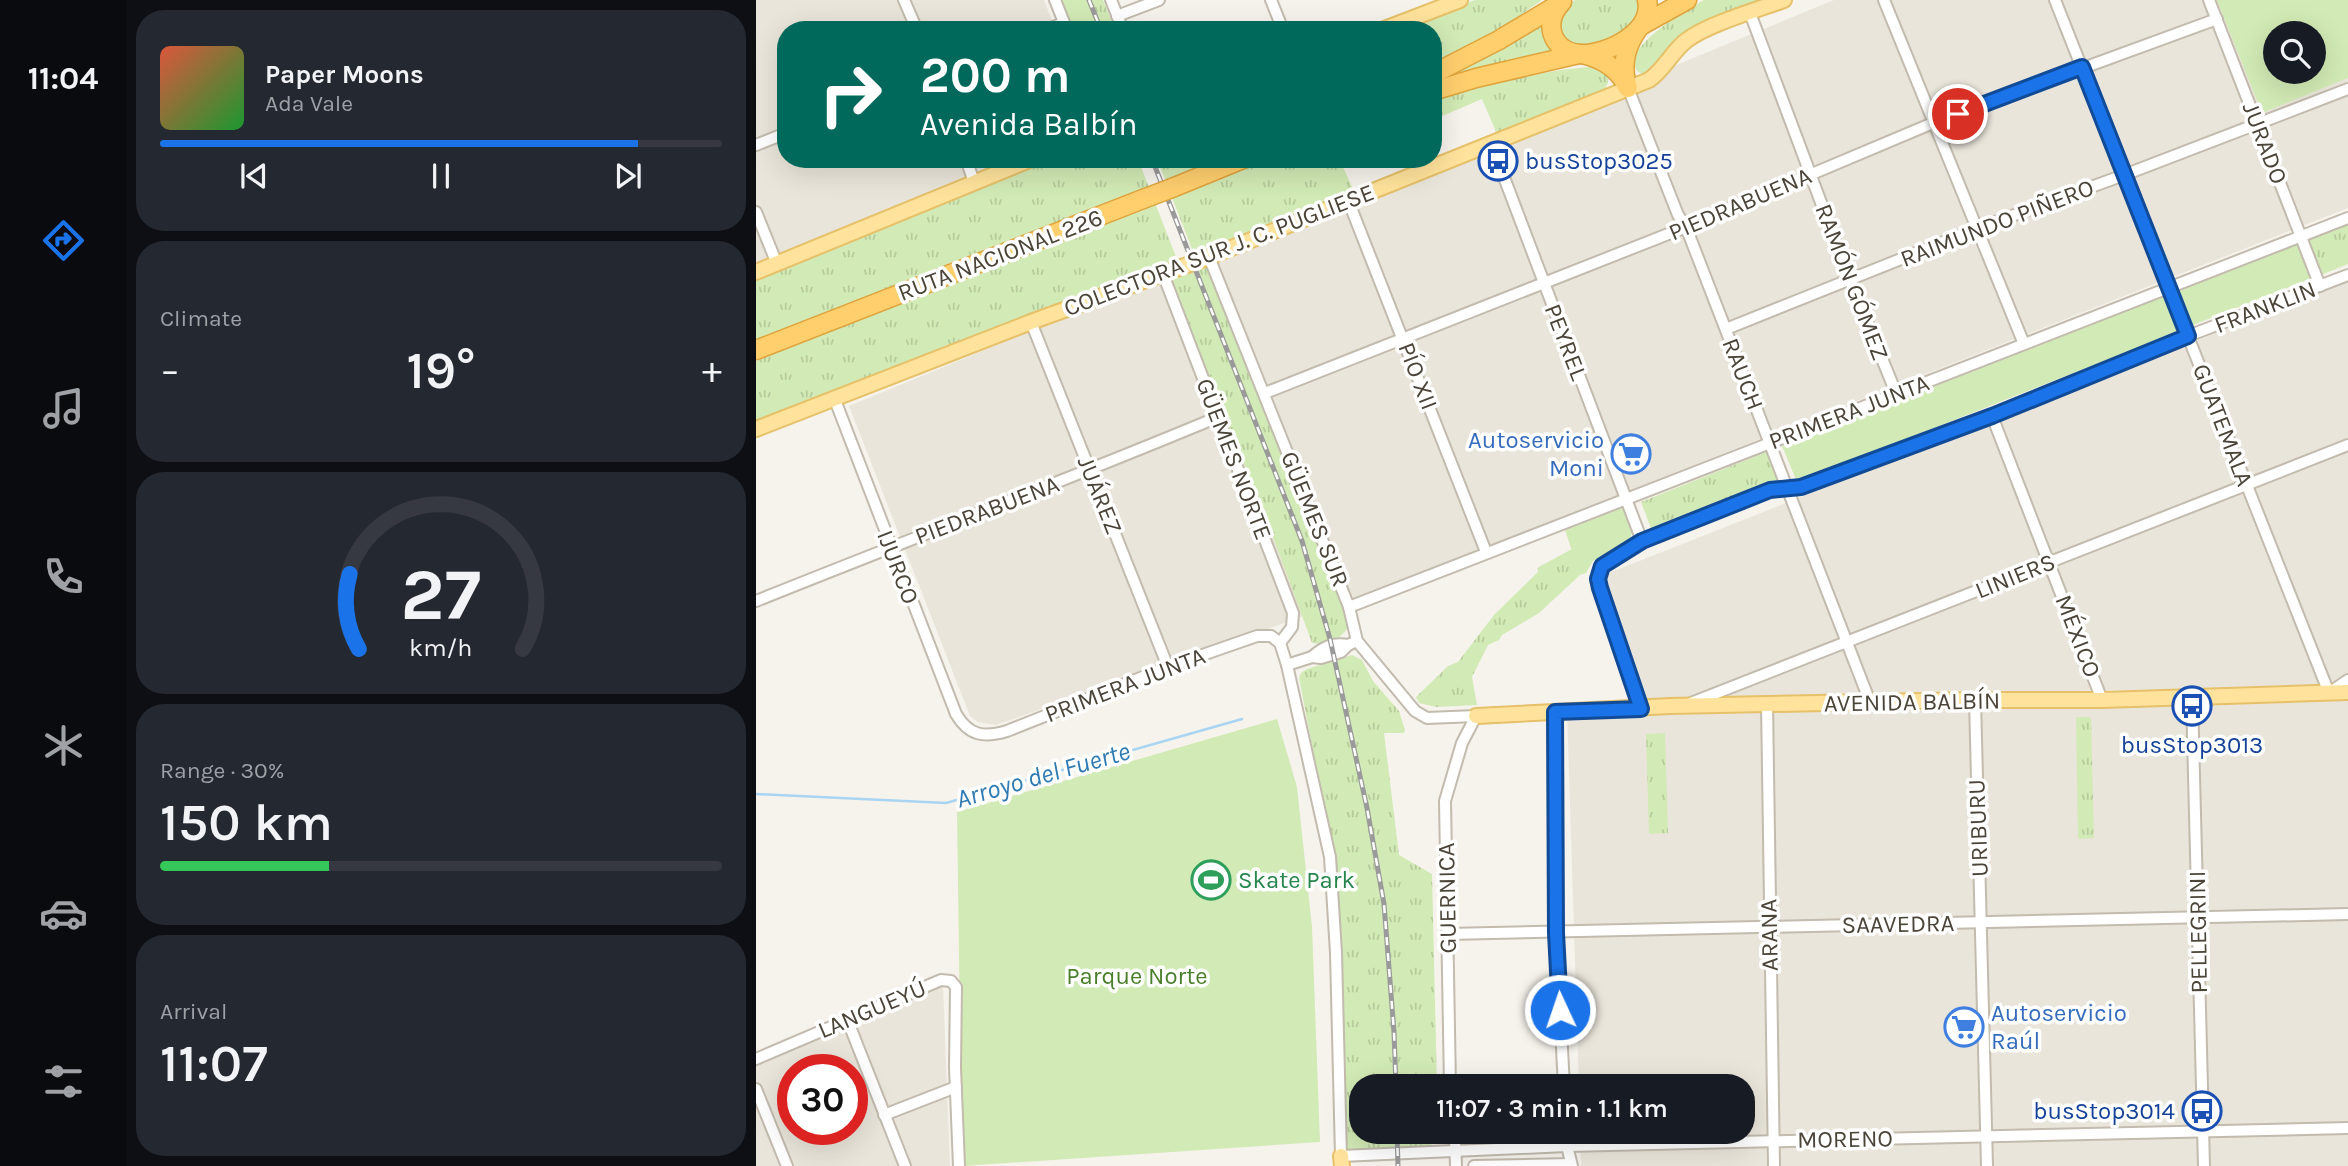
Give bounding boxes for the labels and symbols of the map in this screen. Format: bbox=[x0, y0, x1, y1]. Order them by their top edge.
pin bbox=[1928, 84, 1988, 144]
street label: JURADO bbox=[2237, 98, 2293, 188]
bus stop icon: busStop3025 bbox=[1477, 140, 1519, 182]
place label: busStop3025 bbox=[1525, 147, 1673, 175]
street label: PIEDRABUENA bbox=[1665, 161, 1816, 247]
street label: RAIMUNDO PIÑERO bbox=[1896, 173, 2098, 273]
street label: COLECTORA SUR J. C. PUGLIESE bbox=[1060, 178, 1378, 322]
street label: RAMÓN GÓMEZ bbox=[1809, 200, 1895, 364]
street label: RUTA NACIONAL 226 bbox=[894, 203, 1106, 307]
street label: FRANKLIN bbox=[2210, 275, 2320, 339]
street label: PEYREL bbox=[1539, 300, 1594, 385]
street label: RAUCH bbox=[1717, 334, 1769, 414]
street label: PÍO XII bbox=[1392, 338, 1445, 414]
street label: GUATEMALA bbox=[2187, 360, 2259, 490]
street label: PRIMERA JUNTA bbox=[1765, 369, 1933, 455]
street label: GÜEMES NORTE bbox=[1190, 374, 1278, 544]
place label: Autoservicio Moni bbox=[1468, 426, 1604, 482]
supermarket icon: Autoservicio Moni bbox=[1610, 433, 1652, 475]
street label: GÜEMES SUR bbox=[1275, 447, 1355, 591]
street label: JUÁREZ bbox=[1072, 452, 1129, 538]
street label: PIEDRABUENA bbox=[911, 470, 1063, 550]
street label: IJURCO bbox=[871, 526, 925, 608]
street label: LINIERS bbox=[1971, 547, 2059, 605]
street label: MÉXICO bbox=[2049, 590, 2107, 681]
street label: PRIMERA JUNTA bbox=[1041, 642, 1209, 728]
street label: AVENIDA BALBÍN bbox=[1823, 685, 2001, 718]
bus stop icon: busStop3013 bbox=[2171, 685, 2213, 727]
place label: busStop3013 bbox=[2121, 731, 2263, 759]
water label: Arroyo del Fuerte bbox=[952, 735, 1134, 815]
street label: URIBURU bbox=[1962, 779, 1994, 877]
street label: GUERNICA bbox=[1432, 842, 1462, 954]
sports icon: Skate Park bbox=[1190, 859, 1232, 901]
place label: Skate Park bbox=[1238, 866, 1355, 894]
street label: PELLEGRINI bbox=[2183, 870, 2213, 994]
street label: ARANA bbox=[1754, 898, 1784, 971]
street label: SAAVEDRA bbox=[1841, 909, 1955, 939]
park label: Parque Norte bbox=[1066, 962, 1208, 990]
street label: LANGUEYÚ bbox=[813, 973, 930, 1044]
position arrow bbox=[1523, 973, 1597, 1047]
place label: Autoservicio Raúl bbox=[1991, 999, 2127, 1055]
supermarket icon: Autoservicio Raúl bbox=[1943, 1006, 1985, 1048]
speed limit sign: 30 bbox=[777, 1054, 868, 1145]
bus stop icon: busStop3014 bbox=[2181, 1090, 2223, 1132]
place label: busStop3014 bbox=[2033, 1097, 2175, 1125]
street label: MORENO bbox=[1797, 1124, 1893, 1154]

